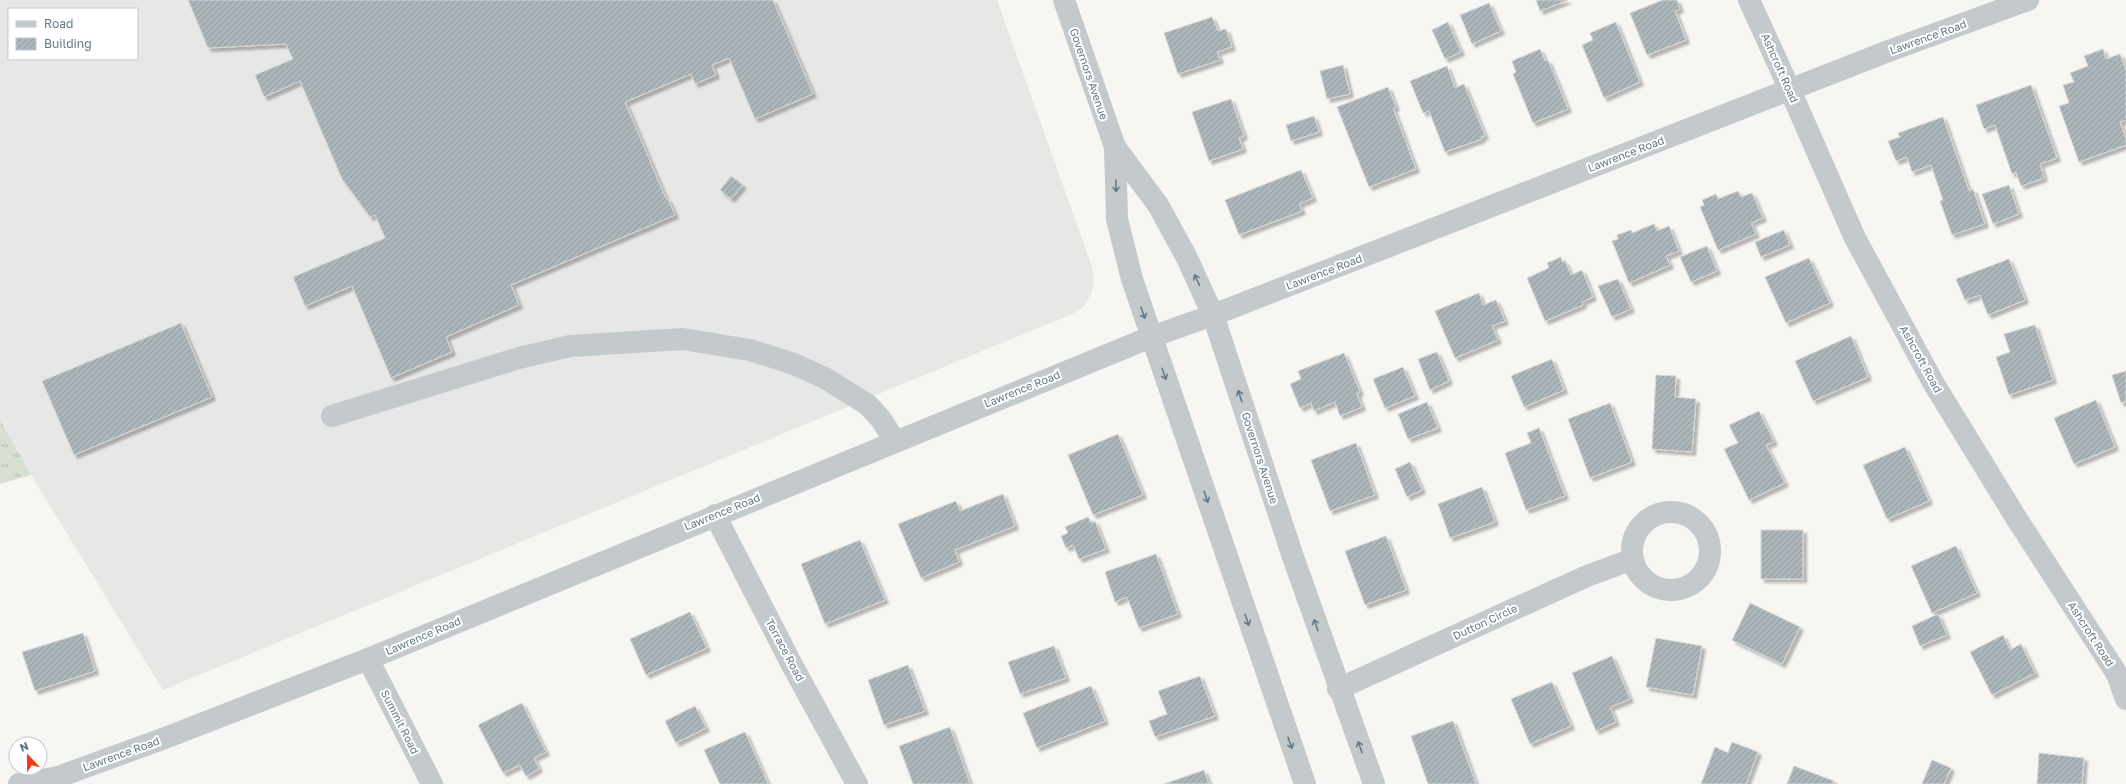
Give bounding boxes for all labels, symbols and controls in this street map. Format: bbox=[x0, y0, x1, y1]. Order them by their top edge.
legend bbox=[8, 8, 138, 60]
text: Road bbox=[44, 16, 73, 31]
street label: Lawrence Road bbox=[1888, 17, 1968, 56]
street label: Governors Avenue bbox=[1068, 26, 1111, 121]
street label: Ashcroft Road bbox=[1759, 31, 1802, 105]
text: Building bbox=[44, 36, 92, 51]
street label: Lawrence Road bbox=[1586, 133, 1666, 174]
one-way arrow bbox=[1112, 179, 1120, 192]
street label: Lawrence Road bbox=[1284, 251, 1364, 292]
one-way arrow bbox=[1193, 274, 1200, 286]
one-way arrow bbox=[1140, 306, 1147, 319]
street label: Ashcroft Road bbox=[1898, 323, 1945, 395]
street label: Lawrence Road bbox=[982, 367, 1062, 410]
one-way arrow bbox=[1161, 367, 1168, 380]
one-way arrow bbox=[1235, 390, 1243, 402]
street label: Governors Avenue bbox=[1239, 410, 1281, 505]
street label: Lawrence Road bbox=[682, 490, 762, 533]
one-way arrow bbox=[1202, 490, 1210, 502]
street label: Ashcroft Road bbox=[2066, 599, 2117, 669]
street label: Dutton Circle bbox=[1451, 601, 1519, 642]
one-way arrow bbox=[1244, 613, 1251, 626]
street label: Lawrence Road bbox=[383, 614, 463, 657]
street label: Terrace Road bbox=[764, 616, 807, 683]
one-way arrow bbox=[1312, 619, 1319, 632]
street label: Summit Road bbox=[379, 688, 422, 756]
street label: Lawrence Road bbox=[81, 734, 161, 773]
north arrow bbox=[8, 736, 48, 776]
one-way arrow bbox=[1287, 736, 1294, 749]
text: N bbox=[18, 739, 30, 754]
one-way arrow bbox=[1356, 742, 1364, 754]

